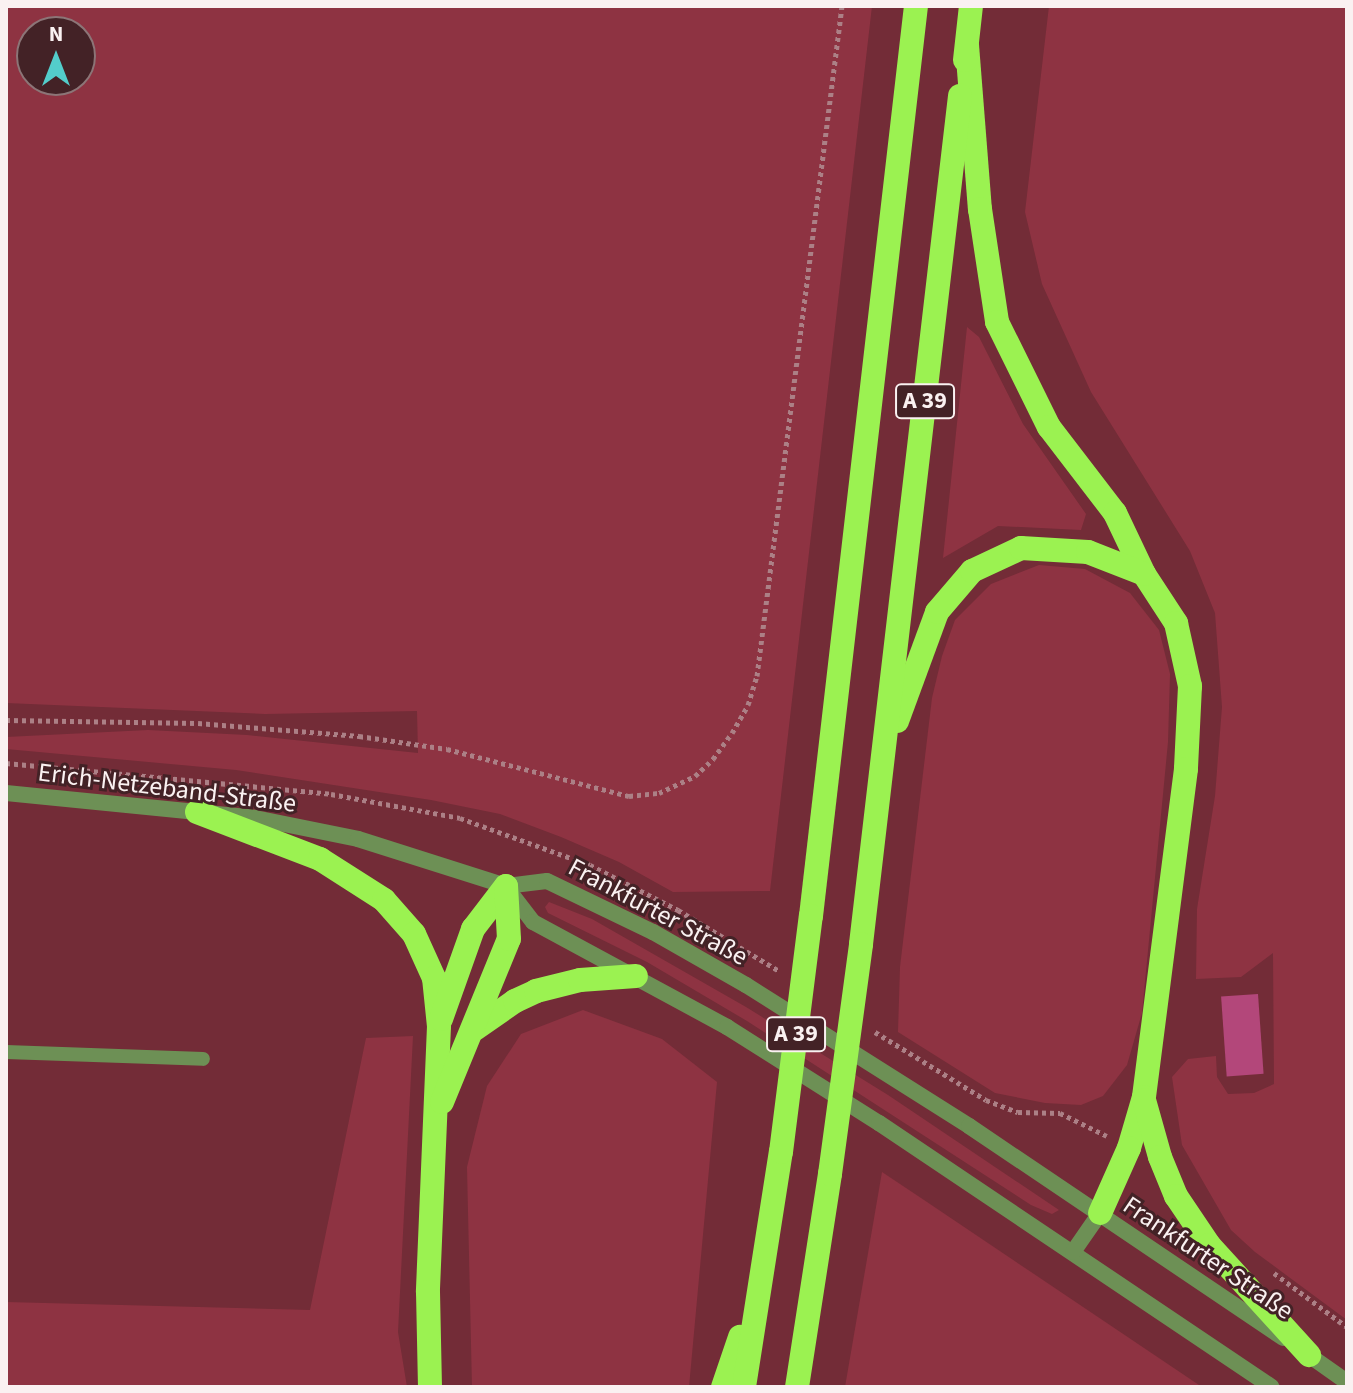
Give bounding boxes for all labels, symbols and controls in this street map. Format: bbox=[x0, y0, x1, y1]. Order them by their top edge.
north arrow bbox=[16, 16, 96, 96]
text: N bbox=[49, 18, 63, 50]
road number: A 39 bbox=[895, 381, 955, 421]
street label: Erich-Netzeband-Straße bbox=[36, 757, 298, 819]
street label: Frankfurter Straße bbox=[563, 852, 753, 972]
road number: A 39 bbox=[766, 1014, 826, 1054]
street label: Frankfurter Straße bbox=[1117, 1190, 1299, 1326]

